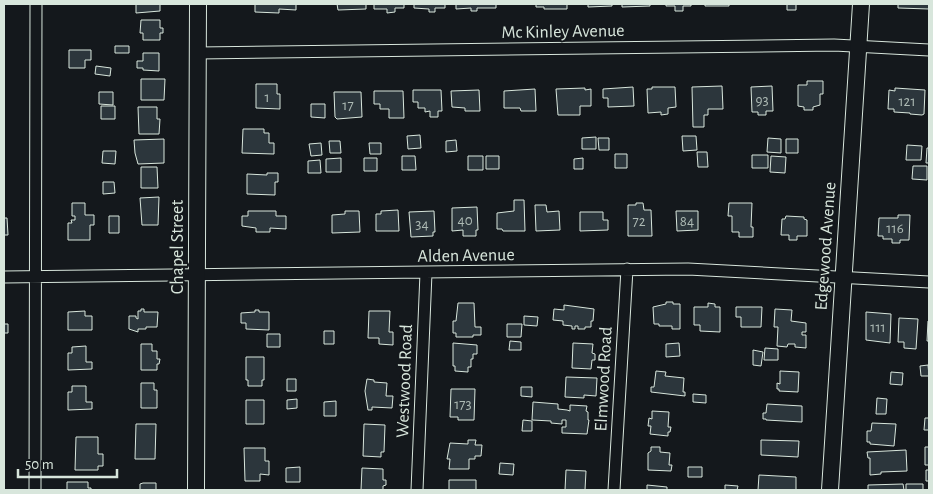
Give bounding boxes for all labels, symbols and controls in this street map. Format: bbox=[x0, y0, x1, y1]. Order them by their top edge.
street label: Mc Kinley Avenue bbox=[501, 22, 625, 42]
house number: 1 bbox=[264, 90, 270, 105]
house number: 93 bbox=[755, 93, 769, 108]
house number: 121 bbox=[898, 94, 916, 109]
house number: 17 bbox=[342, 98, 354, 113]
street label: Edgewood Avenue bbox=[813, 181, 839, 311]
street label: Chapel Street bbox=[169, 200, 187, 294]
house number: 40 bbox=[457, 213, 473, 228]
house number: 72 bbox=[632, 214, 646, 229]
house number: 84 bbox=[680, 214, 694, 229]
house number: 34 bbox=[415, 217, 429, 232]
house number: 116 bbox=[886, 221, 904, 236]
street label: Alden Avenue bbox=[417, 246, 515, 266]
house number: 111 bbox=[870, 320, 886, 335]
street label: Westwood Road bbox=[394, 324, 416, 438]
street label: Elmwood Road bbox=[592, 326, 616, 432]
house number: 173 bbox=[454, 397, 472, 412]
scale bar bbox=[18, 446, 116, 478]
text: 50 m bbox=[25, 457, 54, 472]

